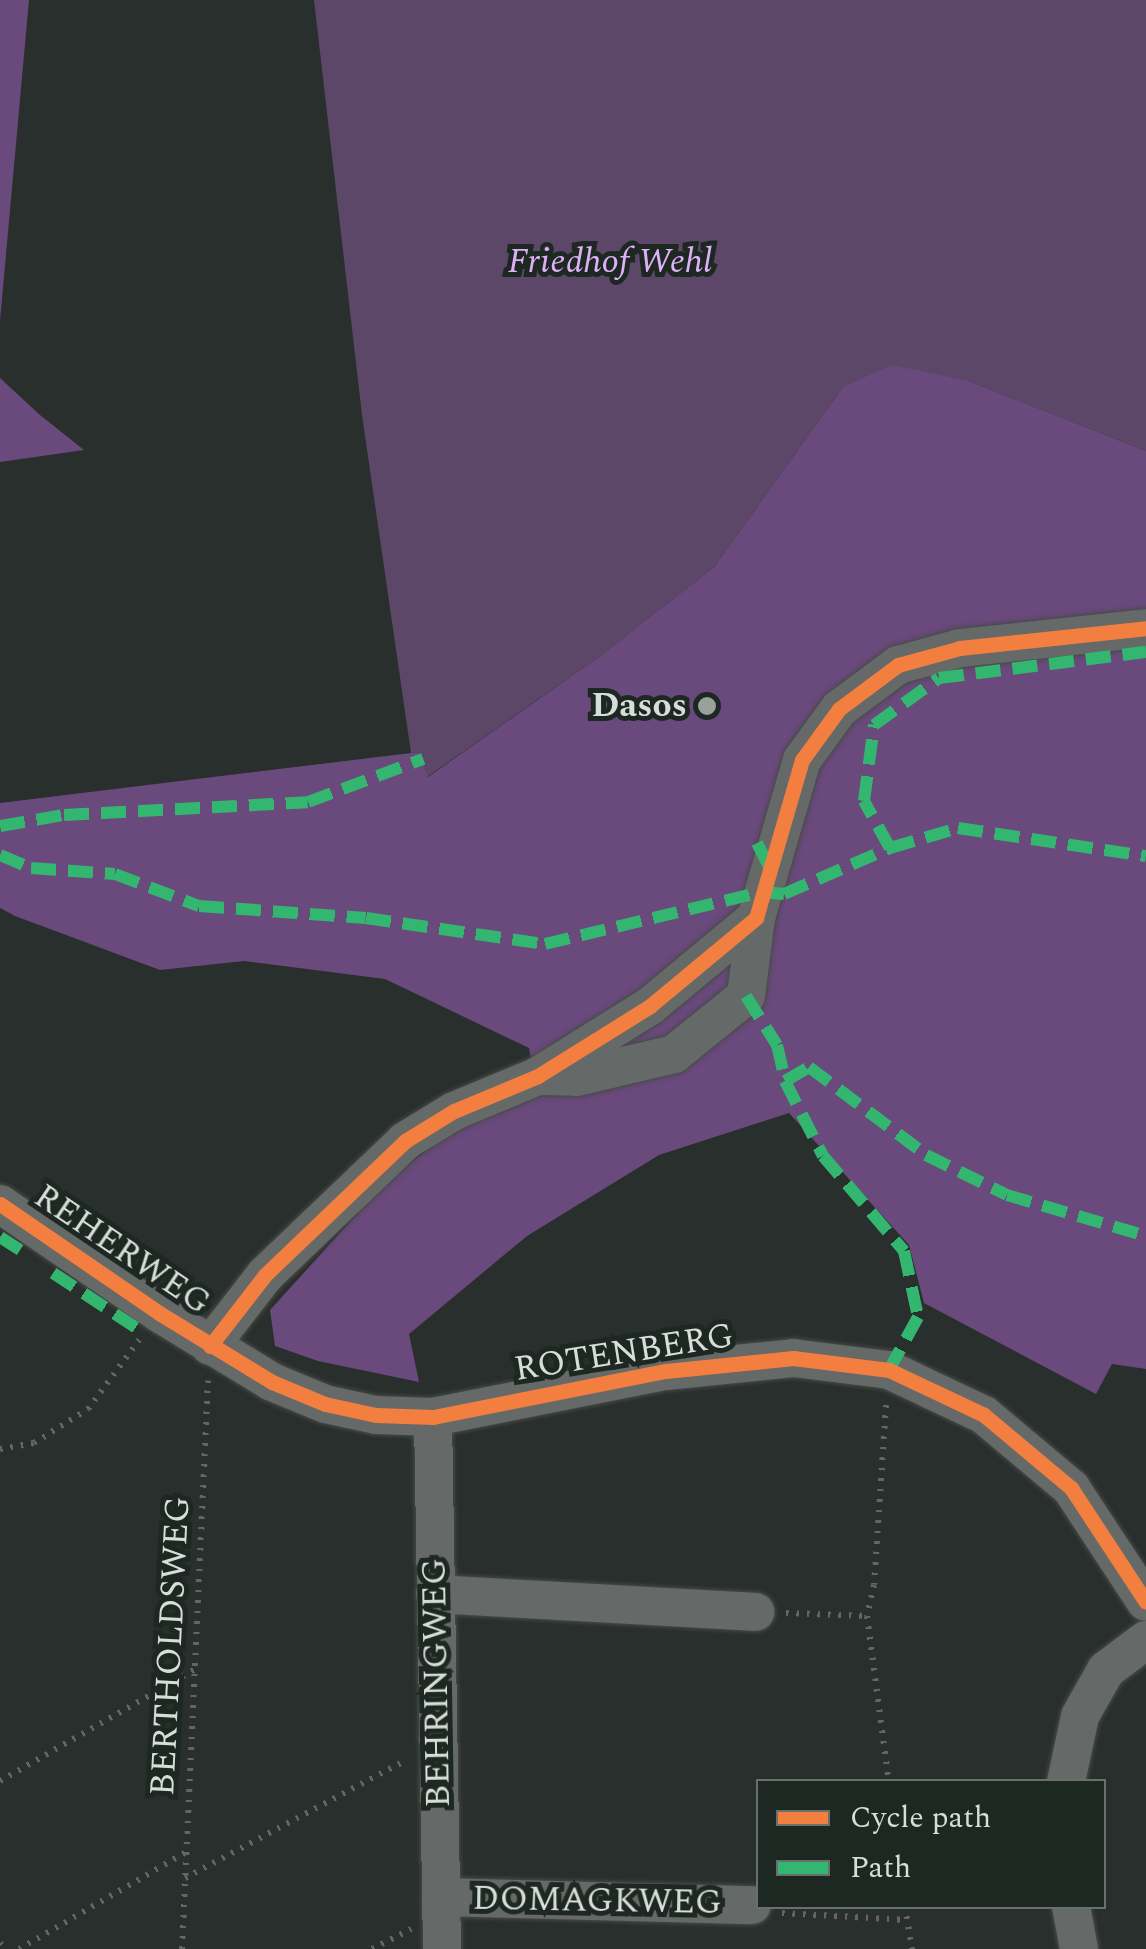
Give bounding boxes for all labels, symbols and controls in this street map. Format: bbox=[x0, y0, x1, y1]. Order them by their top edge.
park label: Friedhof Wehl bbox=[508, 241, 712, 283]
place label: Dasos bbox=[591, 685, 687, 727]
marker: Dasos bbox=[696, 695, 718, 717]
street label: REHERWEG bbox=[26, 1176, 218, 1324]
street label: ROTENBERG bbox=[511, 1315, 737, 1391]
street label: BERTHOLDSWEG bbox=[142, 1495, 200, 1797]
street label: BEHRINGWEG bbox=[414, 1558, 460, 1808]
legend bbox=[756, 1779, 1106, 1909]
text: Cycle path bbox=[850, 1795, 991, 1841]
text: Path bbox=[850, 1845, 911, 1891]
street label: DOMAGKWEG bbox=[472, 1878, 722, 1924]

